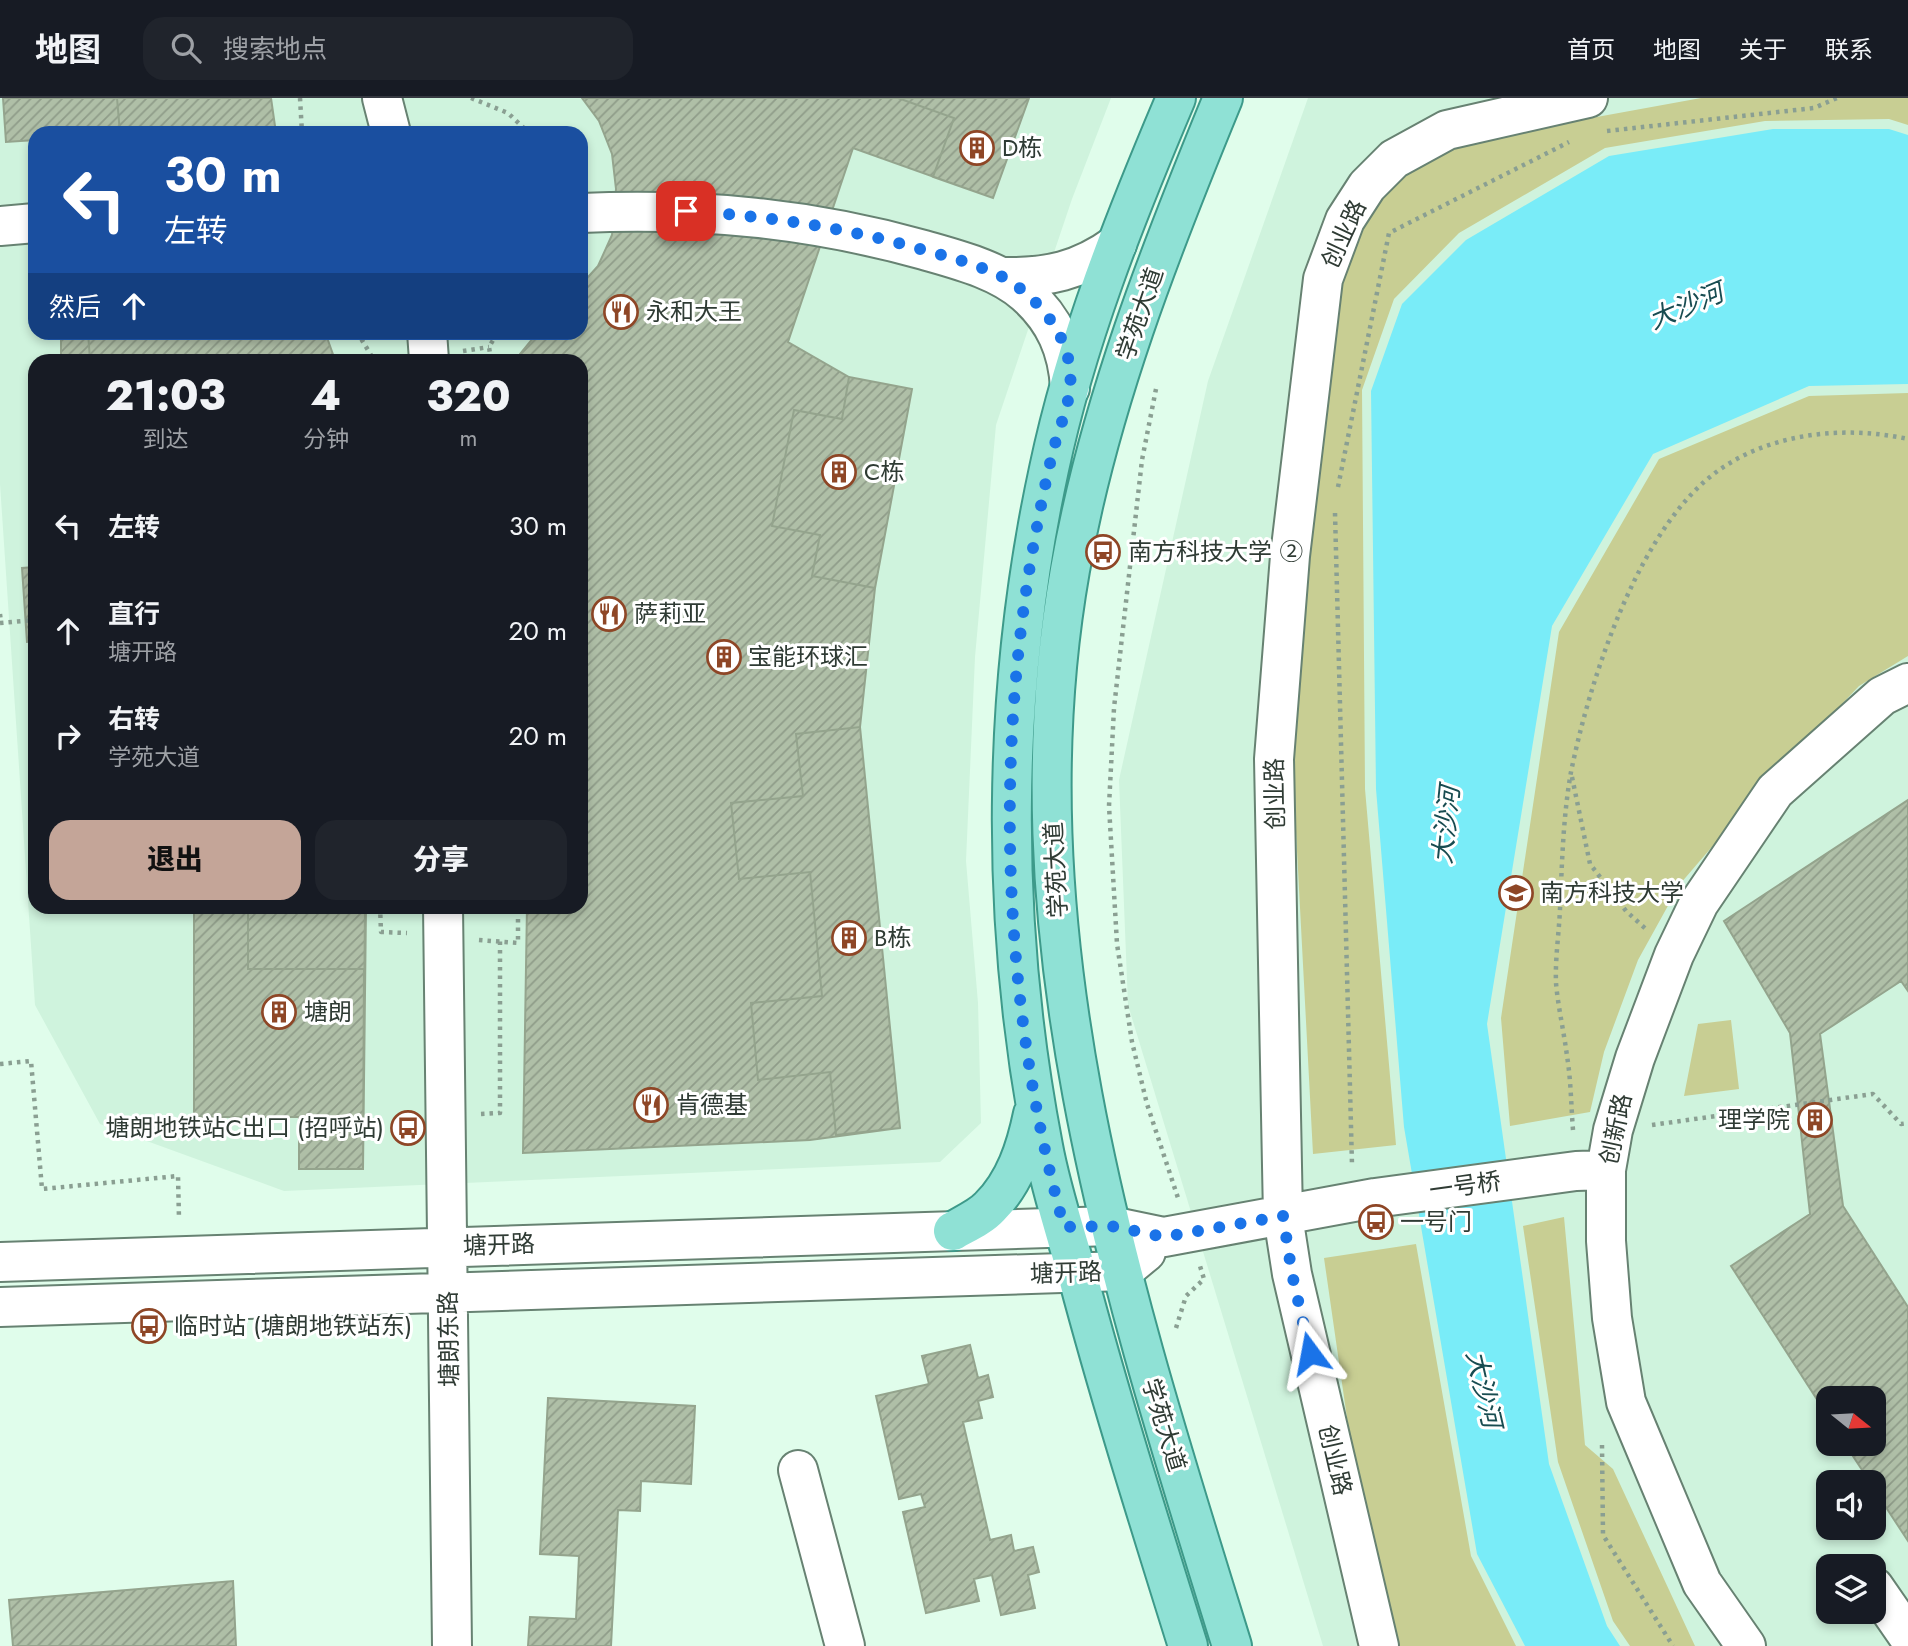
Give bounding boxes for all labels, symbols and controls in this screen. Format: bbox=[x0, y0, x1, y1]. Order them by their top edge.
search box bbox=[143, 17, 633, 80]
text: 地图 bbox=[35, 26, 101, 73]
icon: search bbox=[167, 29, 205, 67]
text: 搜索地点 bbox=[223, 30, 327, 68]
text: 首页 bbox=[1567, 32, 1615, 67]
text: 地图 bbox=[1653, 32, 1701, 67]
text: 关于 bbox=[1739, 32, 1787, 67]
text: 联系 bbox=[1825, 32, 1873, 67]
building icon: D栋 bbox=[958, 129, 996, 167]
place label: D栋 bbox=[1002, 130, 1042, 165]
text: 30 m bbox=[164, 140, 282, 210]
icon: left bbox=[49, 154, 140, 245]
pin bbox=[656, 181, 716, 241]
icon: arrive bbox=[667, 192, 705, 230]
street label: 创业路 bbox=[1312, 194, 1375, 274]
text: 左转 bbox=[164, 208, 228, 254]
street label: 学苑大道 bbox=[1107, 263, 1172, 365]
water label: 大沙河 bbox=[1643, 271, 1734, 339]
icon: ahead bbox=[115, 287, 153, 325]
text: 然后 bbox=[49, 288, 101, 326]
restaurant icon: 永和大王 bbox=[602, 293, 640, 331]
place label: 永和大王 bbox=[646, 294, 742, 329]
text: 21:03 bbox=[105, 365, 226, 426]
text: 4 bbox=[311, 365, 341, 426]
text: 320 bbox=[426, 366, 511, 427]
text: m bbox=[460, 421, 477, 455]
text: 到达 bbox=[142, 422, 188, 456]
text: 分钟 bbox=[303, 422, 349, 456]
building icon: C栋 bbox=[820, 453, 858, 491]
place label: C栋 bbox=[864, 454, 904, 489]
icon: left bbox=[49, 507, 87, 545]
text: 30 m bbox=[509, 507, 567, 545]
text: 左转 bbox=[108, 508, 160, 546]
bus stop icon: 南方科技大学 ② bbox=[1084, 533, 1122, 571]
place label: 南方科技大学 ② bbox=[1128, 534, 1303, 569]
text: 直行 bbox=[108, 595, 160, 633]
restaurant icon: 萨莉亚 bbox=[590, 595, 628, 633]
place label: 萨莉亚 bbox=[634, 596, 706, 631]
icon: ahead bbox=[49, 612, 87, 650]
text: 20 m bbox=[509, 612, 567, 650]
text: 塘开路 bbox=[108, 635, 177, 669]
building icon: 宝能环球汇 bbox=[705, 638, 743, 676]
place label: 宝能环球汇 bbox=[748, 639, 868, 674]
text: 右转 bbox=[108, 700, 160, 738]
icon: right bbox=[49, 717, 87, 755]
text: 20 m bbox=[509, 717, 567, 755]
text: 学苑大道 bbox=[108, 740, 200, 774]
street label: 创业路 bbox=[1256, 758, 1293, 830]
water label: 大沙河 bbox=[1423, 779, 1469, 866]
button: 退出 bbox=[49, 820, 301, 900]
button: 分享 bbox=[315, 820, 567, 900]
street label: 学苑大道 bbox=[1036, 821, 1075, 919]
school or university icon: 南方科技大学 bbox=[1497, 874, 1535, 912]
place label: 南方科技大学 bbox=[1540, 875, 1684, 910]
building icon: B栋 bbox=[830, 919, 868, 957]
place label: B栋 bbox=[874, 920, 911, 955]
building icon: 塘朗 bbox=[260, 993, 298, 1031]
place label: 塘朗 bbox=[304, 994, 352, 1029]
restaurant icon: 肯德基 bbox=[632, 1086, 670, 1124]
place label: 肯德基 bbox=[676, 1087, 748, 1122]
street label: 创新路 bbox=[1591, 1090, 1640, 1168]
building icon: 理学院 bbox=[1796, 1101, 1834, 1139]
place label: 理学院 bbox=[1718, 1102, 1790, 1137]
bus stop icon: 塘朗地铁站C出口 (招呼站) bbox=[389, 1109, 427, 1147]
place label: 塘朗地铁站C出口 (招呼站) bbox=[105, 1110, 384, 1145]
street label: 一号桥 bbox=[1427, 1163, 1503, 1208]
bus stop icon: 一号门 bbox=[1357, 1203, 1395, 1241]
place label: 一号门 bbox=[1400, 1204, 1472, 1239]
street label: 塘开路 bbox=[462, 1226, 536, 1263]
street label: 塘开路 bbox=[1029, 1254, 1103, 1291]
street label: 塘朗东路 bbox=[430, 1291, 467, 1387]
bus stop icon: 临时站 (塘朗地铁站东) bbox=[130, 1307, 168, 1345]
place label: 临时站 (塘朗地铁站东) bbox=[174, 1308, 412, 1343]
position arrow bbox=[1273, 1316, 1347, 1390]
water label: 大沙河 bbox=[1457, 1347, 1512, 1436]
street label: 学苑大道 bbox=[1134, 1374, 1195, 1476]
north arrow bbox=[1816, 1386, 1886, 1456]
map controls bbox=[1816, 1386, 1886, 1624]
street label: 创业路 bbox=[1310, 1421, 1361, 1499]
button: sound bbox=[1816, 1470, 1886, 1540]
button: layers bbox=[1816, 1554, 1886, 1624]

